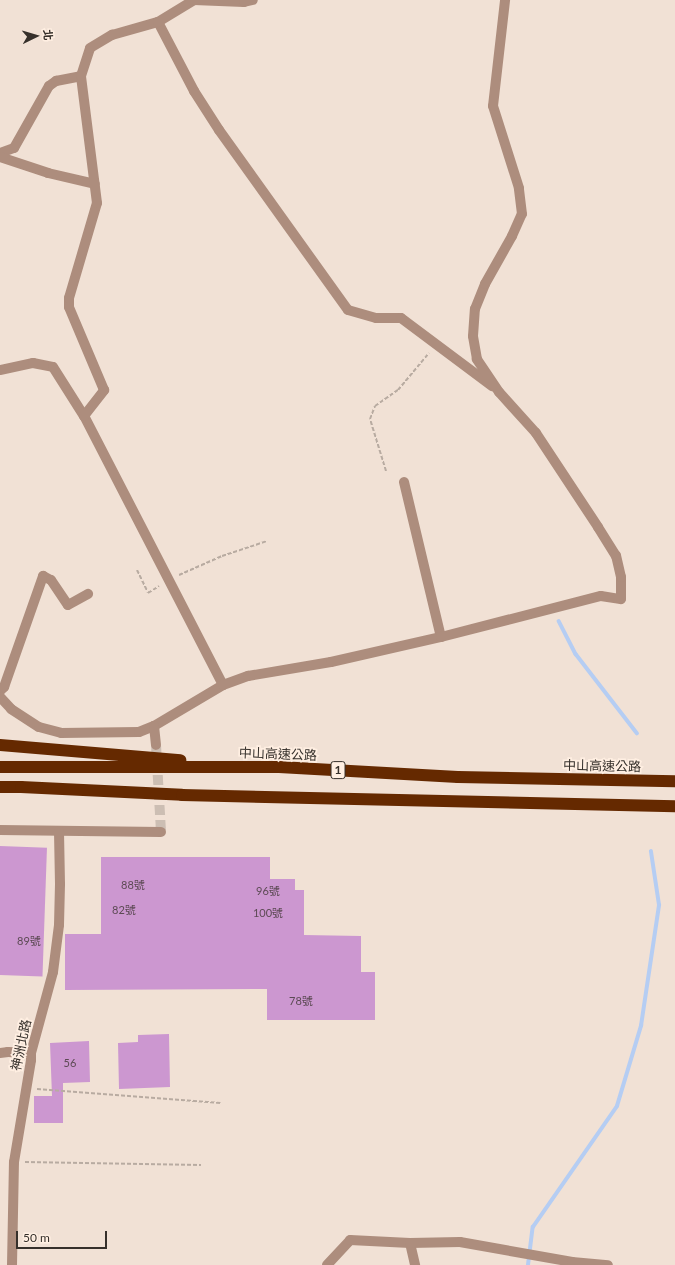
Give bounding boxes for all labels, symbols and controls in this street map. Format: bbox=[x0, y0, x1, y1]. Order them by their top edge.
north arrow bbox=[16, 16, 56, 56]
text: 北 bbox=[41, 29, 55, 41]
street label: 中山高速公路 bbox=[239, 745, 317, 763]
street label: 中山高速公路 bbox=[563, 758, 641, 774]
road number: 1 bbox=[330, 760, 346, 780]
house number: 88號 bbox=[121, 878, 145, 892]
house number: 96號 bbox=[256, 884, 280, 898]
house number: 82號 bbox=[112, 903, 136, 917]
house number: 100號 bbox=[253, 906, 283, 920]
house number: 89號 bbox=[17, 934, 41, 948]
house number: 78號 bbox=[289, 994, 313, 1008]
street label: 神洲北路 bbox=[8, 1018, 34, 1072]
house number: 56 bbox=[64, 1056, 76, 1070]
scale bar bbox=[18, 1223, 109, 1249]
text: 50 m bbox=[23, 1230, 50, 1245]

